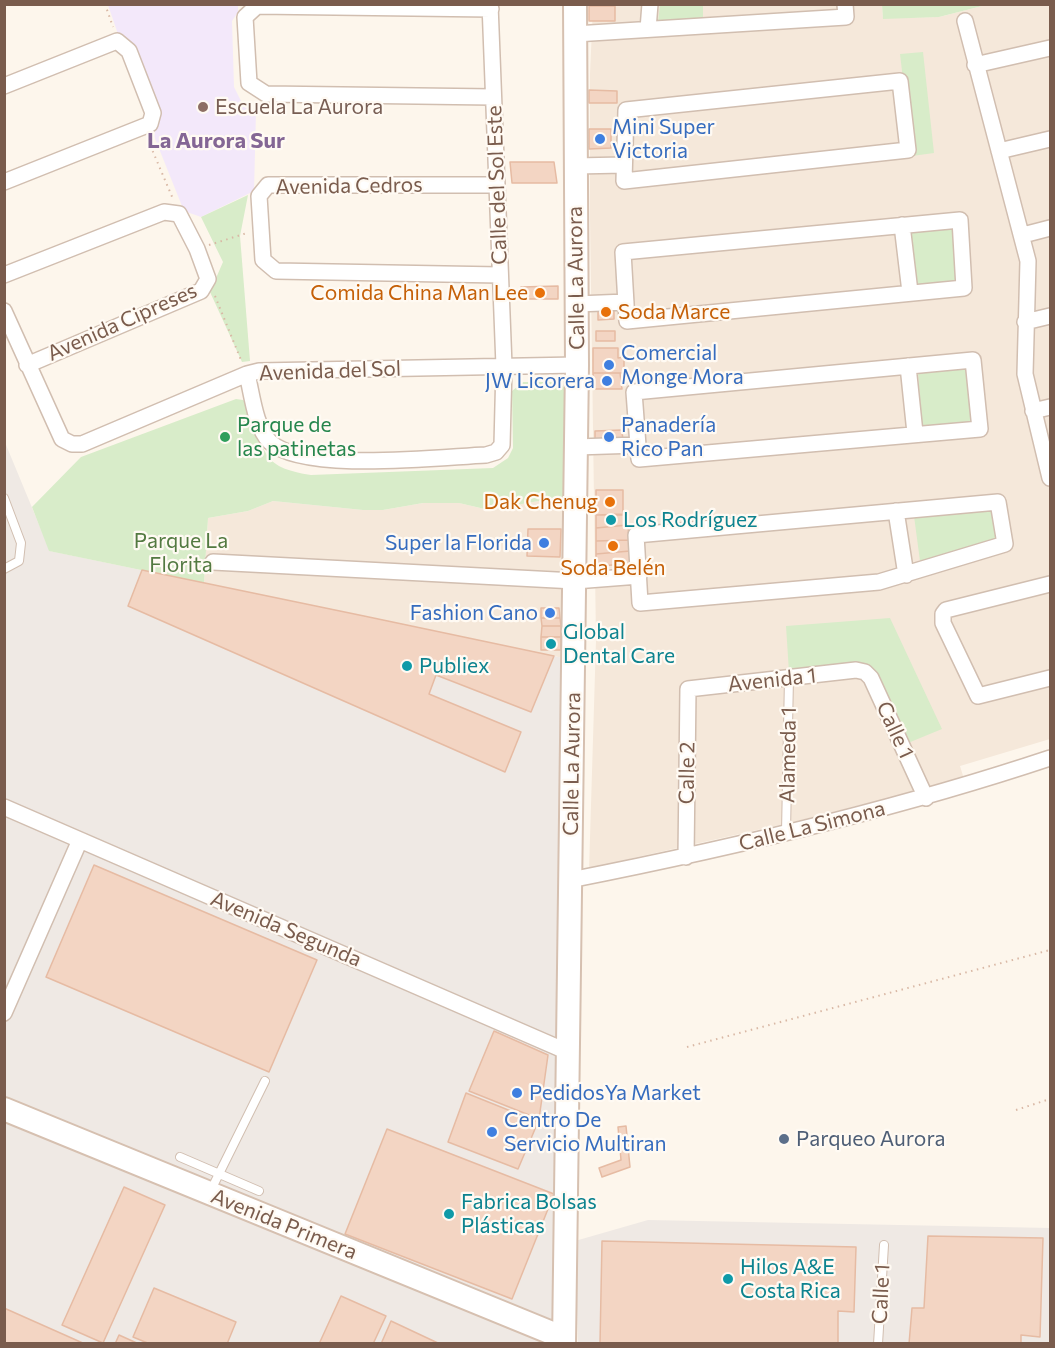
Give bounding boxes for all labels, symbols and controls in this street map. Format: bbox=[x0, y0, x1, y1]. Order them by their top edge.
place label: Escuela La Aurora bbox=[215, 94, 383, 120]
marker: Escuela La Aurora bbox=[196, 100, 210, 114]
street label: Calle del Sol Este bbox=[482, 105, 512, 265]
place label: Mini Super Victoria bbox=[612, 114, 715, 164]
district label: La Aurora Sur bbox=[147, 128, 285, 154]
marker: Mini Super Victoria bbox=[593, 132, 607, 146]
street label: Avenida Cedros bbox=[275, 172, 423, 200]
street label: Calle La Aurora bbox=[562, 206, 590, 350]
street label: Avenida Cipreses bbox=[43, 278, 201, 366]
place label: Comida China Man Lee bbox=[310, 280, 528, 306]
marker: Comida China Man Lee bbox=[533, 286, 547, 300]
place label: Soda Marce bbox=[618, 299, 730, 325]
marker: Soda Marce bbox=[599, 305, 613, 319]
place label: Comercial Monge Mora bbox=[621, 340, 744, 390]
street label: Avenida del Sol bbox=[258, 356, 402, 386]
marker: Comercial Monge Mora bbox=[602, 358, 616, 372]
place label: JW Licorera bbox=[485, 368, 595, 394]
marker: JW Licorera bbox=[600, 374, 614, 388]
place label: Parque de las patinetas bbox=[237, 412, 356, 462]
place label: Panadería Rico Pan bbox=[621, 412, 716, 462]
marker: Parque de las patinetas bbox=[218, 430, 232, 444]
marker: Panadería Rico Pan bbox=[602, 430, 616, 444]
place label: Dak Chenug bbox=[484, 489, 598, 515]
marker: Dak Chenug bbox=[603, 495, 617, 509]
place label: Los Rodríguez bbox=[623, 507, 757, 533]
marker: Los Rodríguez bbox=[604, 513, 618, 527]
park label: Parque La Florita bbox=[134, 528, 228, 578]
place label: Super la Florida bbox=[385, 530, 532, 556]
marker: Super la Florida bbox=[537, 536, 551, 550]
marker: Soda Belén bbox=[606, 539, 620, 553]
place label: Soda Belén bbox=[560, 555, 666, 581]
place label: Fashion Cano bbox=[410, 600, 538, 626]
marker: Fashion Cano bbox=[543, 606, 557, 620]
place label: Global Dental Care bbox=[563, 619, 675, 669]
marker: Global Dental Care bbox=[544, 637, 558, 651]
place label: Publiex bbox=[419, 653, 489, 679]
marker: Publiex bbox=[400, 659, 414, 673]
street label: Avenida 1 bbox=[727, 663, 817, 697]
street label: Calle La Aurora bbox=[558, 692, 586, 836]
street label: Calle 1 bbox=[871, 697, 919, 763]
street label: Alameda 1 bbox=[775, 707, 801, 803]
street label: Calle 2 bbox=[674, 741, 700, 805]
street label: Calle La Simona bbox=[736, 796, 888, 856]
street label: Avenida Segunda bbox=[207, 886, 365, 972]
place label: PedidosYa Market bbox=[529, 1080, 701, 1106]
marker: PedidosYa Market bbox=[510, 1086, 524, 1100]
place label: Centro De Servicio Multiran bbox=[504, 1107, 667, 1157]
marker: Centro De Servicio Multiran bbox=[485, 1125, 499, 1139]
place label: Parqueo Aurora bbox=[796, 1126, 946, 1152]
marker: Parqueo Aurora bbox=[777, 1132, 791, 1146]
street label: Avenida Primera bbox=[207, 1183, 361, 1265]
place label: Fabrica Bolsas Plásticas bbox=[461, 1189, 597, 1239]
marker: Fabrica Bolsas Plásticas bbox=[442, 1207, 456, 1221]
place label: Hilos A&E Costa Rica bbox=[740, 1254, 841, 1304]
street label: Calle 1 bbox=[867, 1263, 895, 1325]
marker: Hilos A&E Costa Rica bbox=[721, 1272, 735, 1286]

